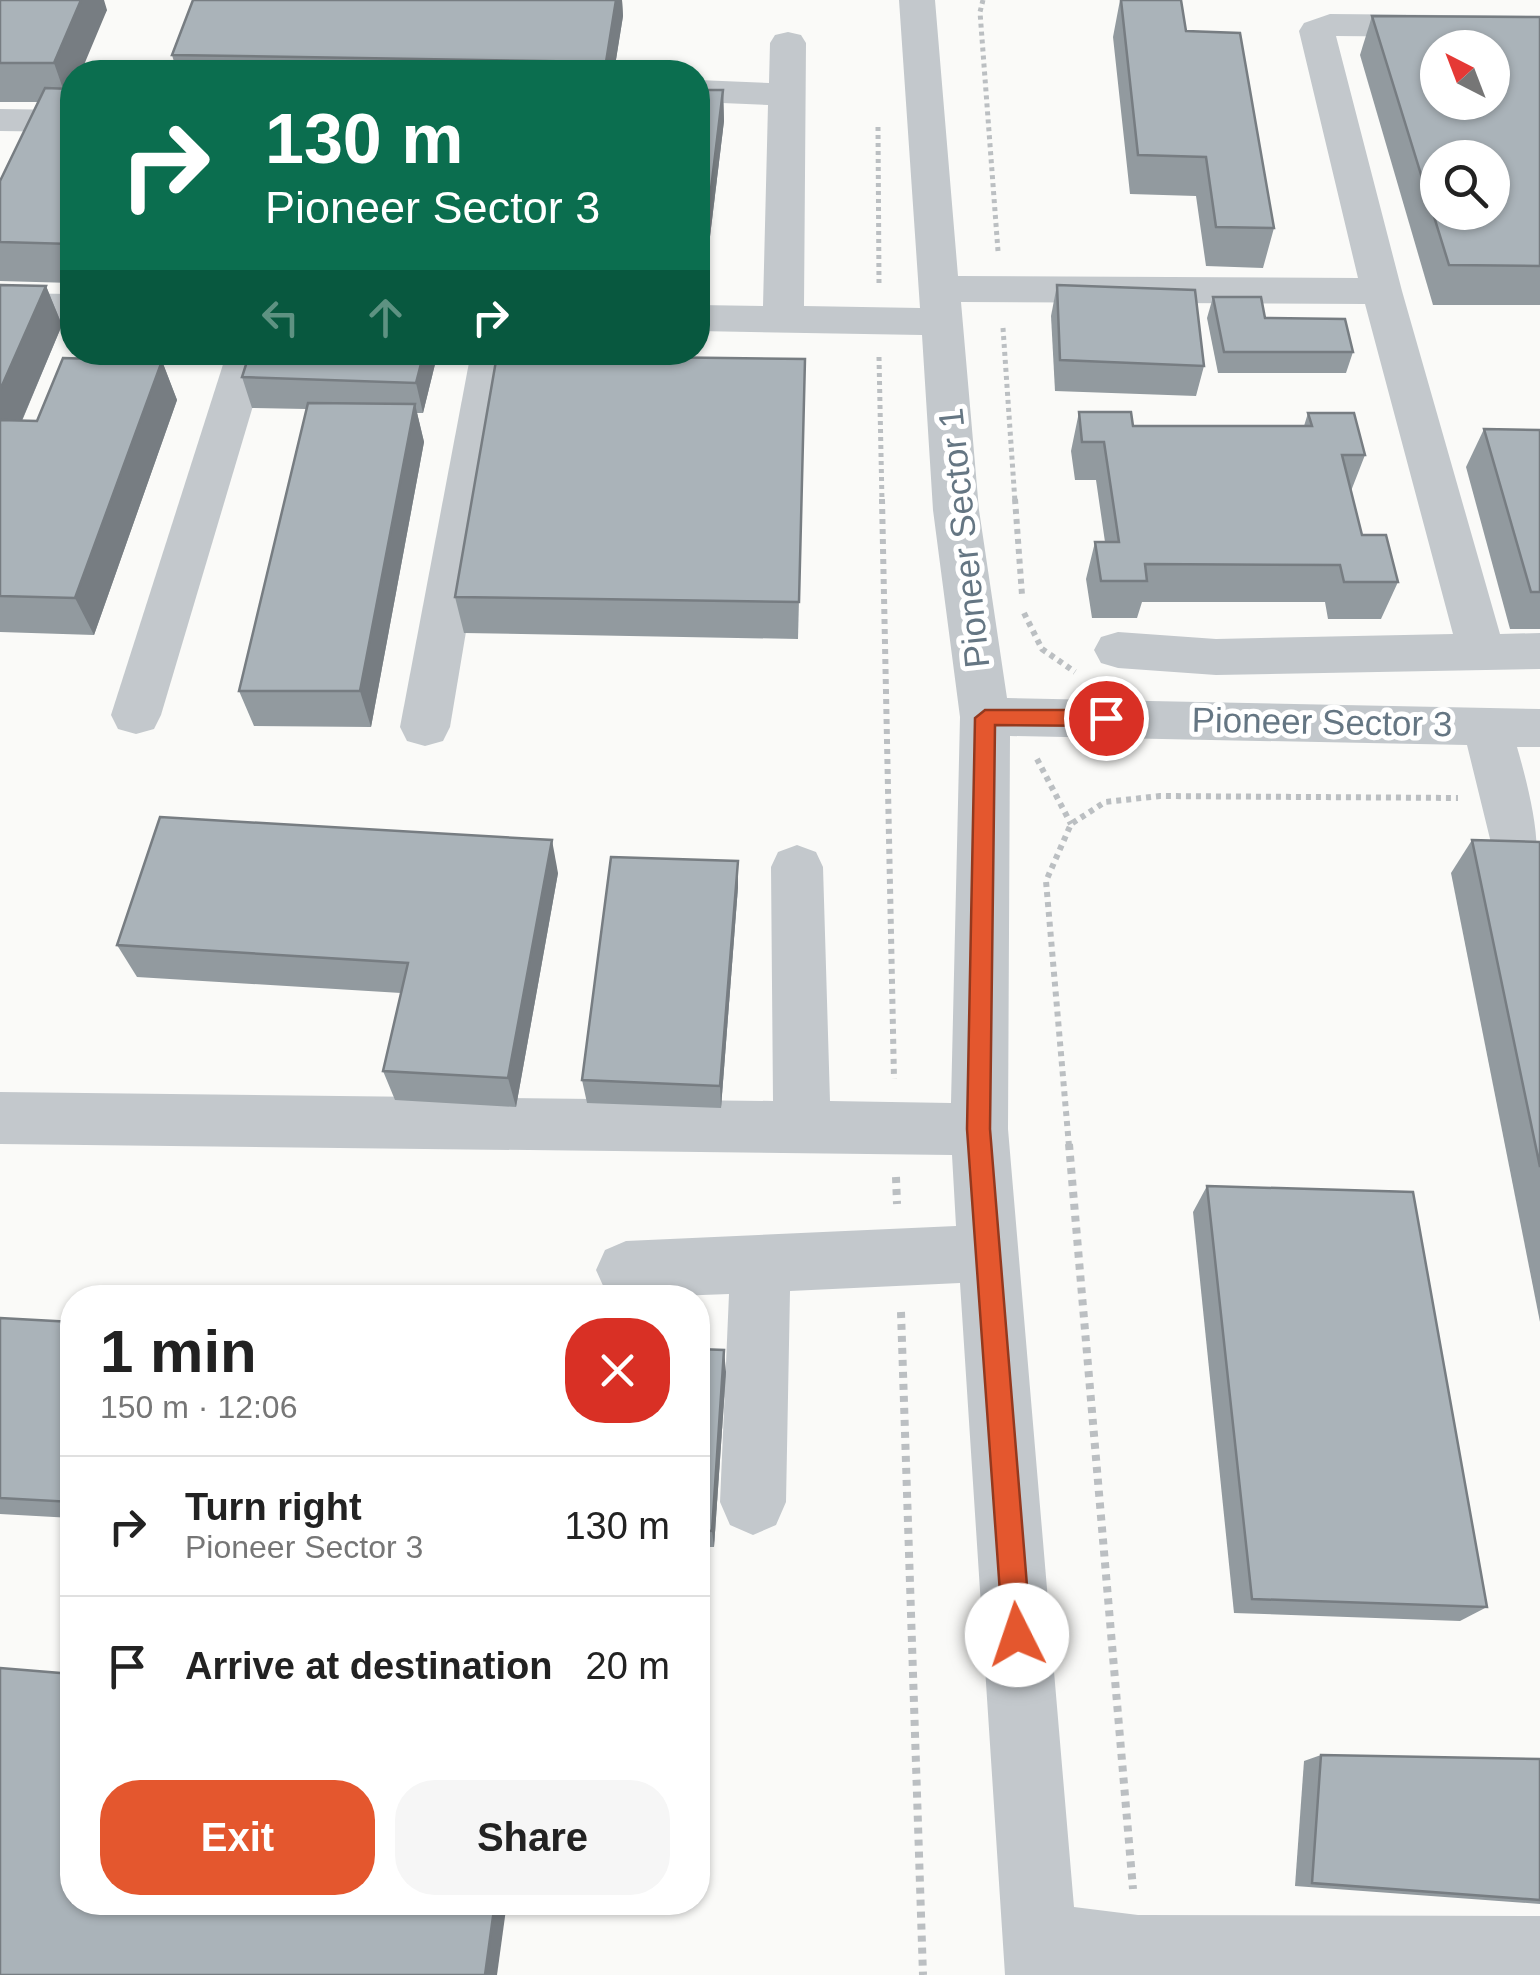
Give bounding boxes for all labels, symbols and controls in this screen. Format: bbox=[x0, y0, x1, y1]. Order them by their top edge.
north arrow bbox=[1420, 30, 1510, 120]
map controls bbox=[1420, 30, 1510, 230]
icon: right bbox=[100, 100, 230, 230]
text: 130 m bbox=[265, 100, 463, 178]
button: search bbox=[1420, 140, 1510, 230]
text: Pioneer Sector 3 bbox=[265, 182, 600, 233]
icon: left bbox=[253, 290, 308, 345]
icon: ahead bbox=[358, 290, 413, 345]
icon: right bbox=[463, 290, 518, 345]
street label: Pioneer Sector 1 bbox=[930, 406, 997, 670]
pin bbox=[1064, 676, 1149, 761]
icon: arrive bbox=[1079, 691, 1134, 746]
street label: Pioneer Sector 3 bbox=[1191, 700, 1453, 743]
text: 1 min bbox=[100, 1318, 257, 1385]
button: close bbox=[565, 1318, 670, 1423]
text: 150 m · 12:06 bbox=[100, 1389, 297, 1425]
text: Turn right bbox=[185, 1486, 362, 1528]
icon: right bbox=[100, 1499, 155, 1554]
text: 130 m bbox=[564, 1505, 670, 1547]
text: Pioneer Sector 3 bbox=[185, 1529, 423, 1565]
position arrow bbox=[965, 1583, 1069, 1687]
icon: arrive bbox=[100, 1639, 155, 1694]
text: Arrive at destination bbox=[185, 1645, 552, 1687]
text: 20 m bbox=[586, 1645, 670, 1687]
button: Exit bbox=[100, 1780, 375, 1895]
button: Share bbox=[395, 1780, 670, 1895]

